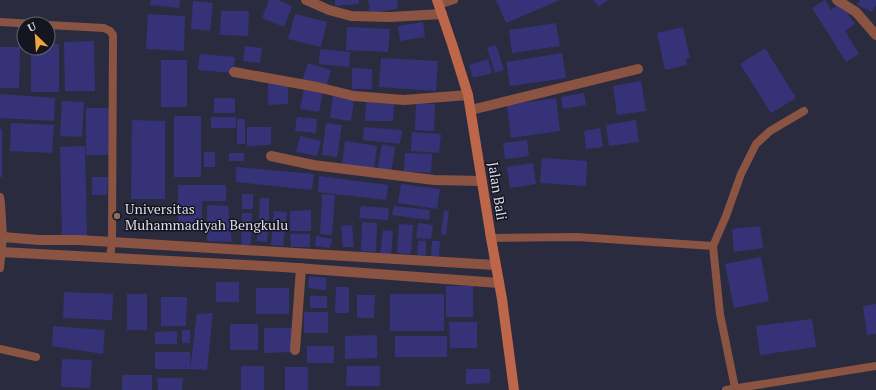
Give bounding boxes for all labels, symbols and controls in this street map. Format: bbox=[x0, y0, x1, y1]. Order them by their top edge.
north arrow bbox=[16, 16, 56, 56]
text: U bbox=[25, 19, 38, 35]
street label: Jalan Bali bbox=[484, 160, 512, 222]
place label: Universitas Muhammadiyah Bengkulu bbox=[125, 199, 288, 234]
marker: Universitas Muhammadiyah Bengkulu bbox=[112, 211, 122, 221]

